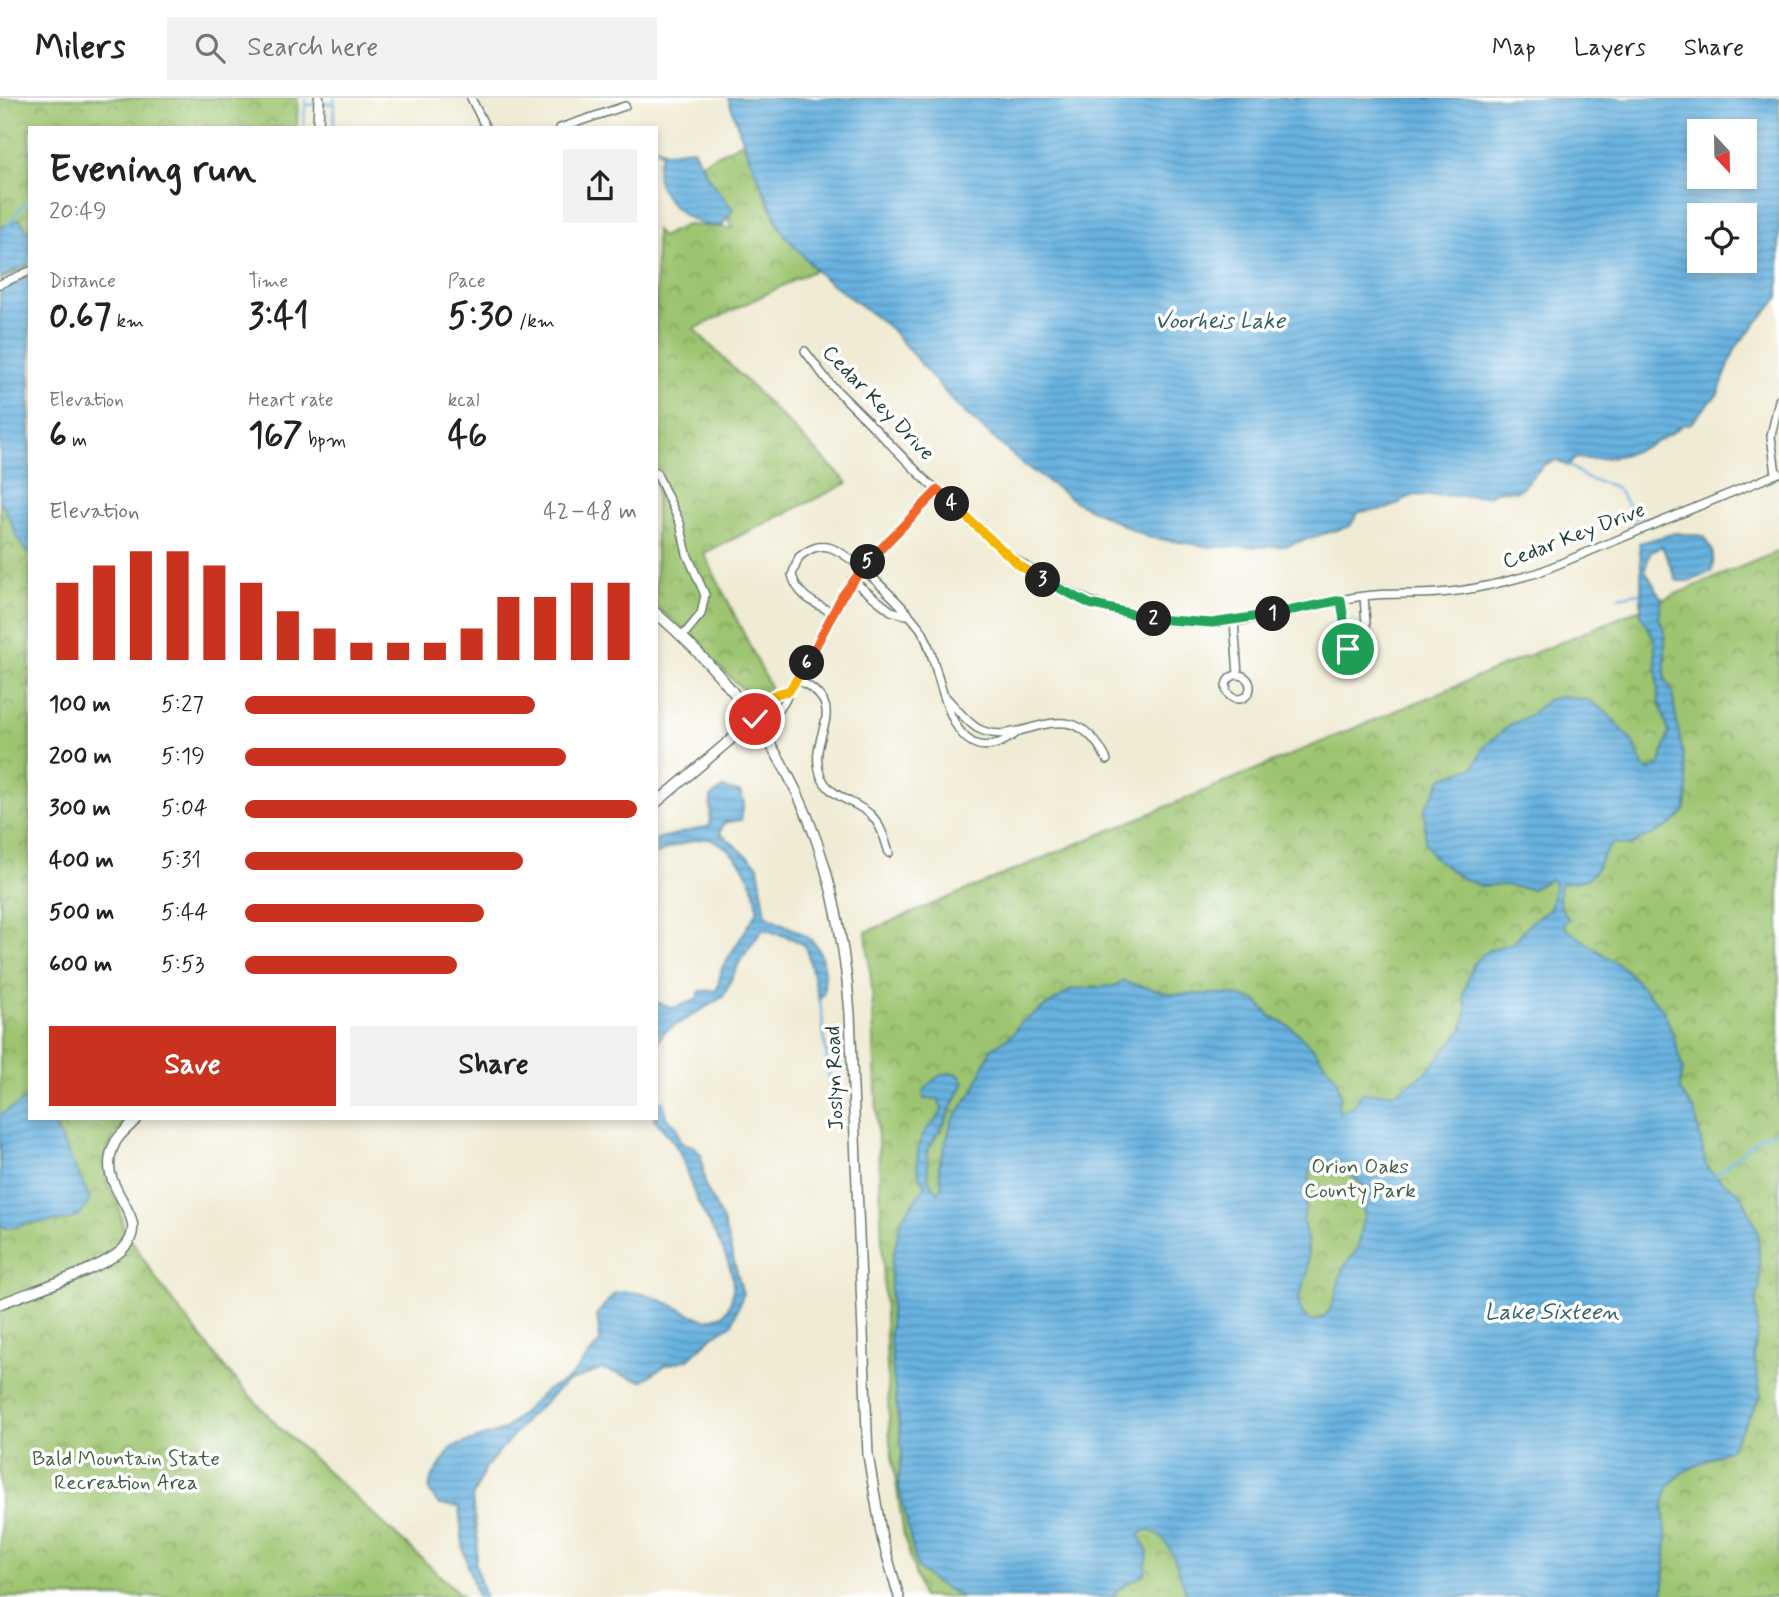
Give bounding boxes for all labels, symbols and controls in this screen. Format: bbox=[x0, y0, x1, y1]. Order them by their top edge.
search box bbox=[167, 17, 657, 80]
text: Milers bbox=[35, 26, 125, 70]
icon: search bbox=[191, 29, 229, 67]
text: Search here bbox=[247, 31, 378, 65]
text: Map bbox=[1492, 33, 1536, 64]
text: Layers bbox=[1574, 33, 1646, 64]
text: Share bbox=[1684, 33, 1744, 64]
north arrow bbox=[1687, 119, 1757, 189]
map controls bbox=[1687, 119, 1757, 273]
text: Evening run bbox=[49, 146, 256, 195]
button: share bbox=[563, 149, 637, 223]
text: 20:49 bbox=[49, 197, 107, 227]
button: locate bbox=[1687, 203, 1757, 273]
text: Distance bbox=[49, 269, 116, 294]
text: Time bbox=[248, 269, 288, 294]
text: Pace bbox=[448, 269, 485, 294]
text: 0.67 bbox=[49, 294, 111, 340]
text: 3:41 bbox=[248, 294, 309, 340]
text: 5:30 bbox=[448, 294, 514, 340]
water label: Voorheis Lake bbox=[1155, 307, 1287, 337]
text: km bbox=[111, 309, 144, 334]
text: /km bbox=[514, 309, 555, 334]
street label: Cedar Key Drive bbox=[816, 339, 940, 467]
text: Elevation bbox=[49, 388, 124, 413]
text: Heart rate bbox=[248, 388, 334, 413]
text: kcal bbox=[448, 388, 480, 413]
text: 6 bbox=[49, 413, 67, 459]
text: 167 bbox=[248, 413, 303, 459]
text: 46 bbox=[448, 413, 487, 459]
text: m bbox=[67, 428, 87, 453]
text: bpm bbox=[303, 428, 346, 453]
pin: 4 bbox=[934, 486, 970, 522]
text: 4 bbox=[946, 491, 957, 516]
street label: Cedar Key Drive bbox=[1499, 496, 1649, 576]
text: Elevation bbox=[49, 497, 140, 527]
text: 42–48 m bbox=[543, 497, 637, 527]
pin: 5 bbox=[850, 545, 886, 580]
text: 5 bbox=[862, 549, 873, 574]
pin: 3 bbox=[1026, 562, 1060, 598]
text: 3 bbox=[1038, 567, 1047, 592]
pin: 1 bbox=[1256, 596, 1290, 632]
text: 1 bbox=[1268, 601, 1277, 626]
pin: 2 bbox=[1136, 602, 1172, 636]
text: 2 bbox=[1149, 606, 1158, 631]
pin bbox=[1318, 619, 1378, 679]
icon: arrive bbox=[1329, 630, 1367, 668]
pin: 6 bbox=[790, 646, 824, 680]
text: 6 bbox=[802, 650, 811, 675]
pin bbox=[725, 689, 785, 749]
text: 100 m bbox=[49, 690, 111, 720]
text: 5:27 bbox=[161, 690, 204, 720]
icon: check bbox=[736, 700, 774, 738]
text: 200 m bbox=[49, 742, 112, 772]
text: 5:19 bbox=[161, 742, 205, 772]
text: 300 m bbox=[49, 794, 111, 824]
text: 5:04 bbox=[161, 794, 208, 824]
text: 400 m bbox=[49, 846, 114, 876]
text: 5:31 bbox=[161, 846, 201, 876]
text: 500 m bbox=[49, 898, 114, 928]
text: 5:44 bbox=[161, 898, 208, 928]
text: 600 m bbox=[49, 950, 112, 980]
text: 5:53 bbox=[161, 950, 204, 980]
street label: Joslyn Road bbox=[819, 1025, 851, 1131]
button: Save bbox=[49, 1026, 336, 1106]
button: Share bbox=[350, 1026, 637, 1106]
park label: Orion Oaks County Park bbox=[1304, 1153, 1416, 1205]
water label: Lake Sixteen bbox=[1485, 1298, 1619, 1328]
park label: Bald Mountain State Recreation Area bbox=[32, 1445, 220, 1497]

